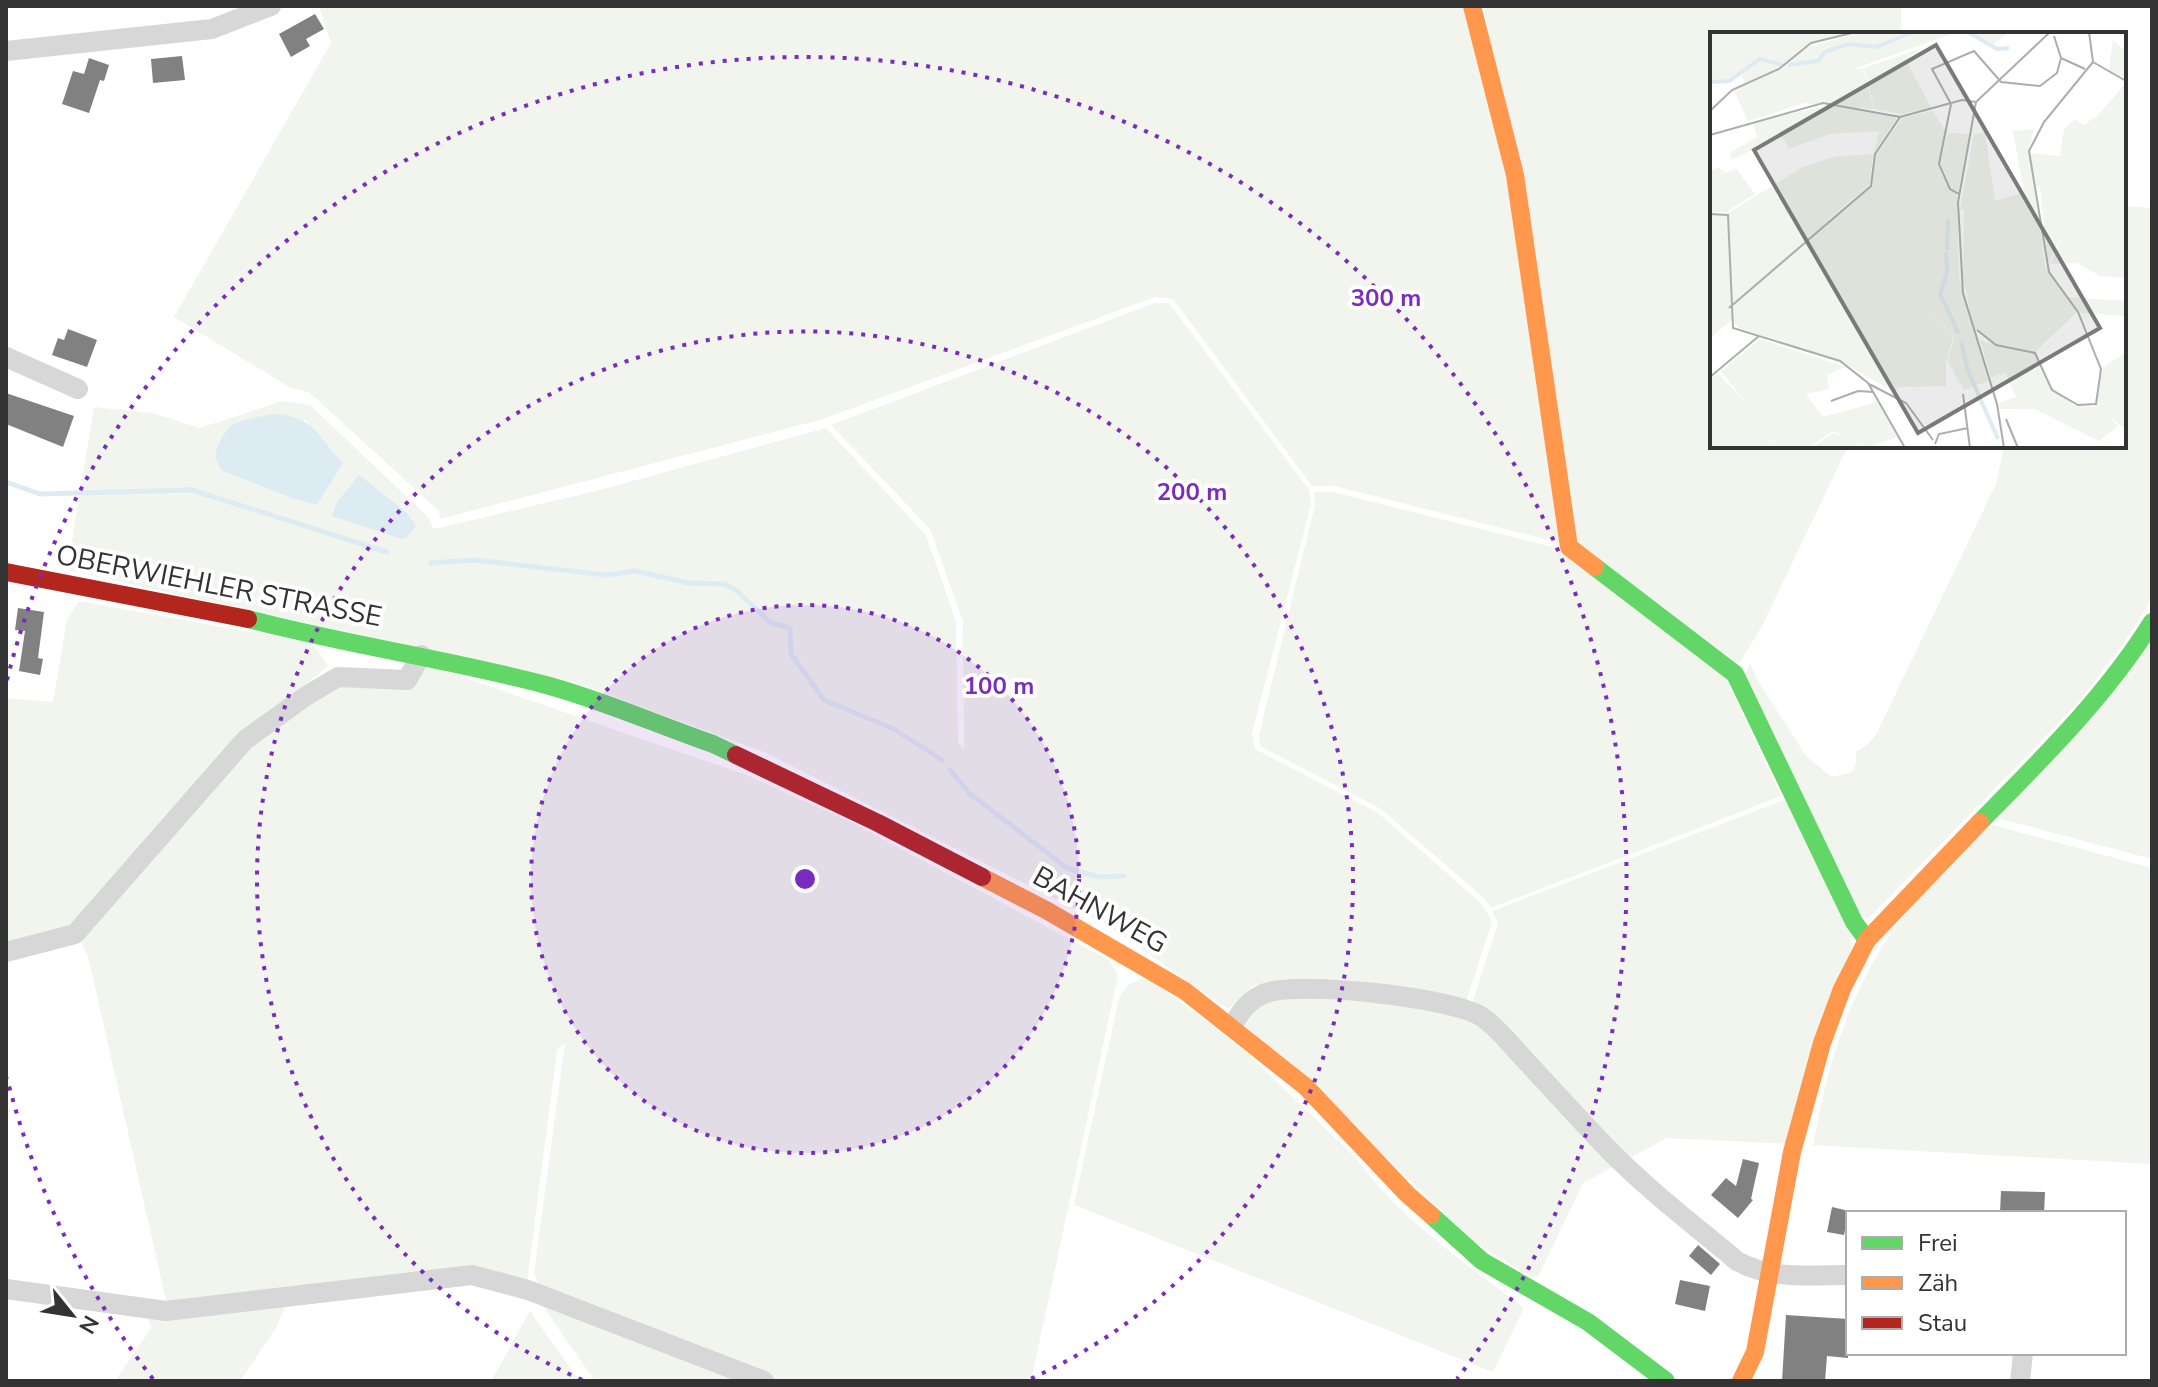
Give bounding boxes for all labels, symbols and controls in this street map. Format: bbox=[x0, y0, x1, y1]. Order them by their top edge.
inset map bbox=[1710, 32, 2126, 448]
text: 300 m bbox=[1351, 282, 1421, 314]
text: 200 m bbox=[1157, 476, 1227, 508]
street label: OBERWIEHLER STRASSE bbox=[53, 536, 385, 636]
text: 100 m bbox=[964, 670, 1034, 702]
street label: BAHNWEG bbox=[1026, 857, 1174, 963]
centre of rings bbox=[791, 865, 819, 893]
legend bbox=[1846, 1211, 2126, 1355]
text: Frei bbox=[1918, 1227, 1958, 1259]
text: Zäh bbox=[1918, 1267, 1958, 1299]
north arrow bbox=[32, 1275, 112, 1355]
text: Stau bbox=[1918, 1307, 1967, 1339]
text: N bbox=[71, 1310, 106, 1339]

